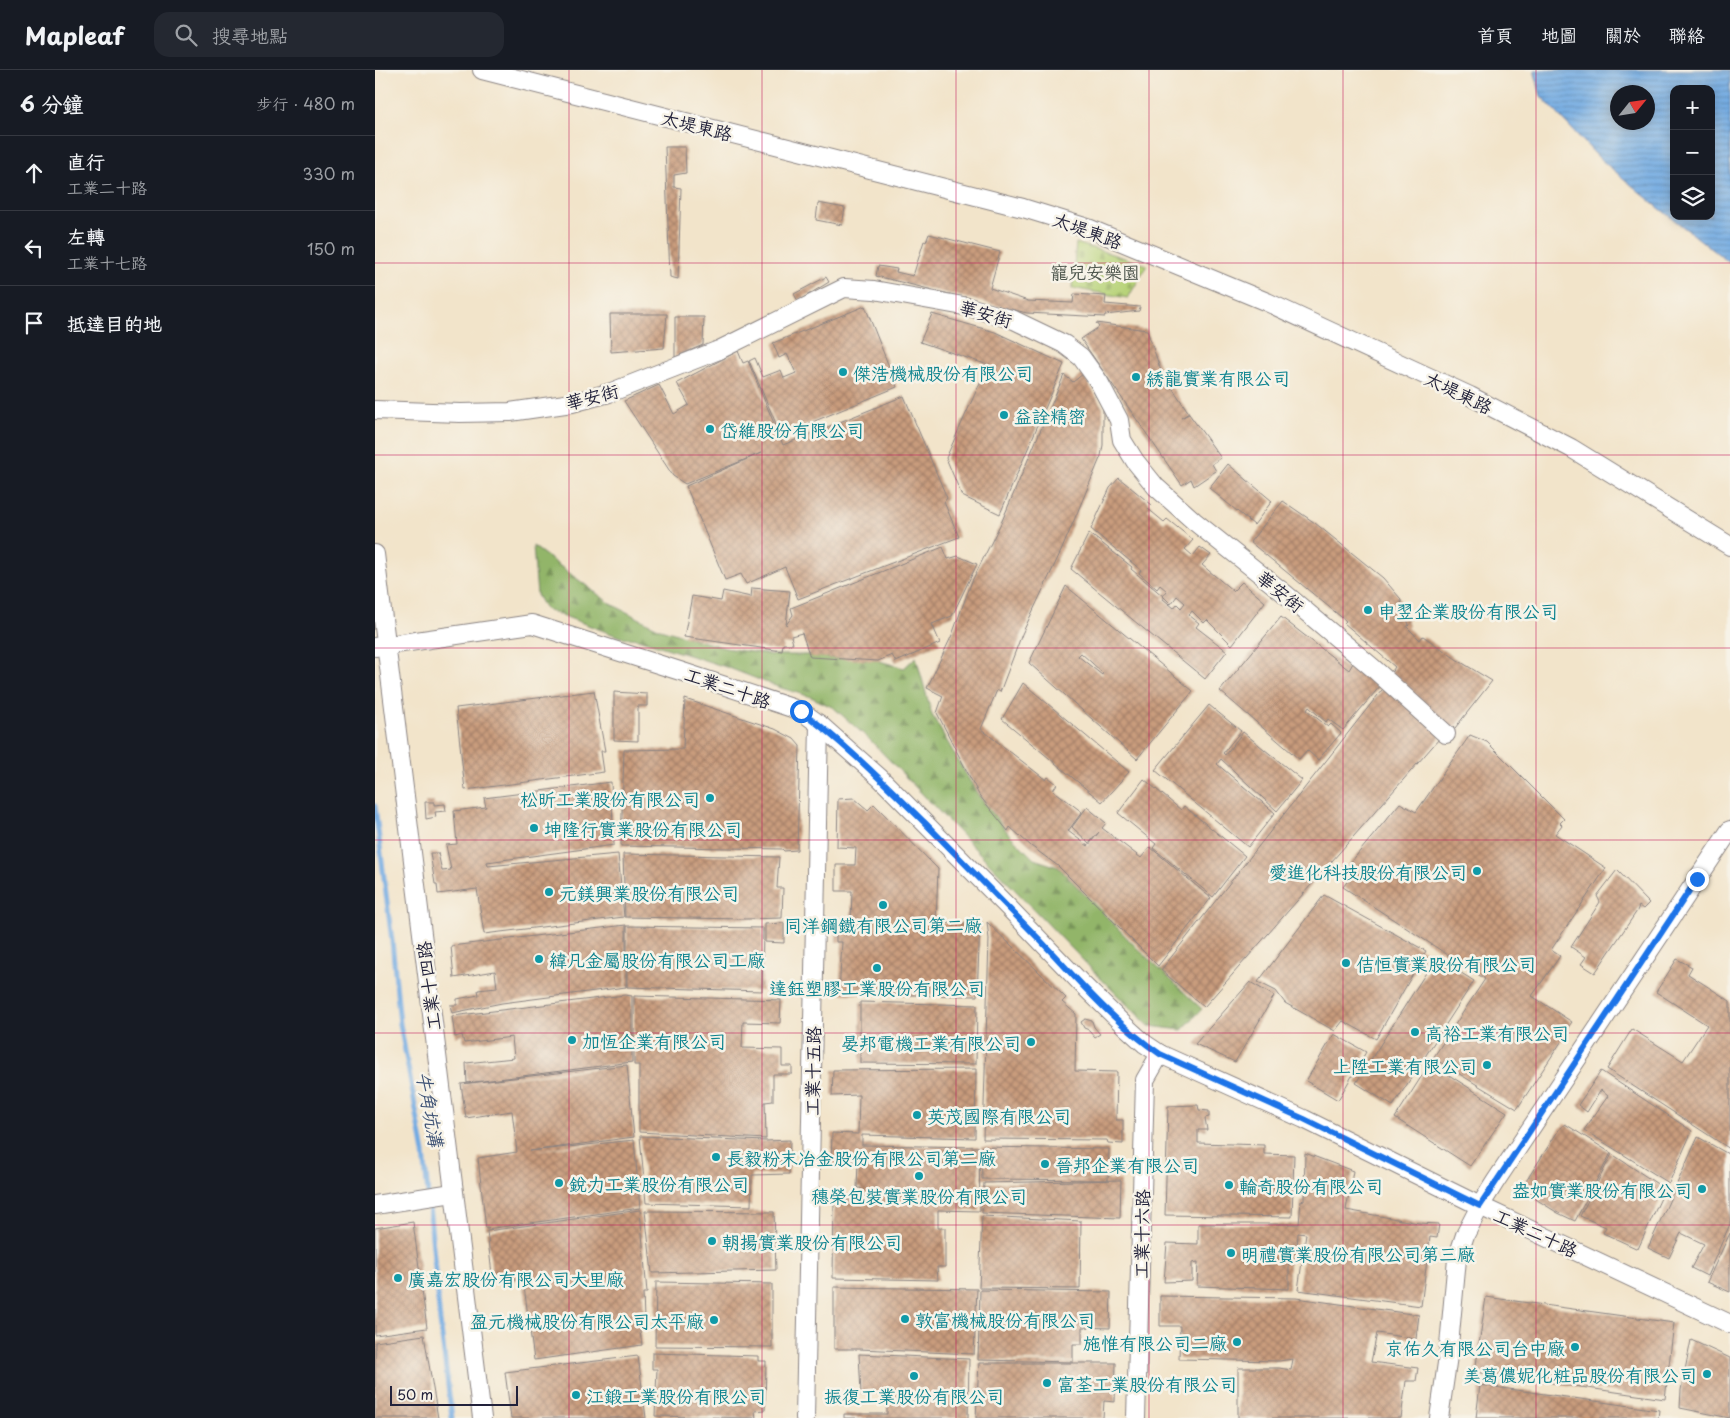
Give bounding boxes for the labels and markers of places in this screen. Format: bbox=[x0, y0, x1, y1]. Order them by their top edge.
place label: 傑浩機械股份有限公司 bbox=[853, 359, 1033, 386]
place label: 綉龍實業有限公司 bbox=[1146, 364, 1290, 391]
marker: 傑浩機械股份有限公司 bbox=[837, 366, 849, 378]
marker: 綉龍實業有限公司 bbox=[1130, 371, 1142, 383]
place label: 益詮精密 bbox=[1014, 402, 1086, 429]
marker: 益詮精密 bbox=[998, 409, 1010, 421]
place label: 岱維股份有限公司 bbox=[720, 416, 864, 443]
marker: 岱維股份有限公司 bbox=[704, 423, 716, 435]
place label: 申翌企業股份有限公司 bbox=[1378, 597, 1558, 624]
marker: 申翌企業股份有限公司 bbox=[1362, 604, 1374, 616]
place label: 松昕工業股份有限公司 bbox=[520, 785, 700, 812]
marker: 松昕工業股份有限公司 bbox=[704, 792, 716, 804]
place label: 坤隆行實業股份有限公司 bbox=[544, 815, 742, 842]
marker: 坤隆行實業股份有限公司 bbox=[528, 822, 540, 834]
place label: 愛進化科技股份有限公司 bbox=[1269, 858, 1467, 885]
marker: 愛進化科技股份有限公司 bbox=[1471, 865, 1483, 877]
place label: 元鎂興業股份有限公司 bbox=[559, 879, 739, 906]
marker: 元鎂興業股份有限公司 bbox=[543, 886, 555, 898]
marker: 同洋鋼鐵有限公司第二廠 bbox=[877, 899, 889, 911]
place label: 同洋鋼鐵有限公司第二廠 bbox=[784, 911, 982, 938]
place label: 緯凡金屬股份有限公司工廠 bbox=[549, 946, 765, 973]
place label: 佶恒實業股份有限公司 bbox=[1356, 950, 1536, 977]
marker: 緯凡金屬股份有限公司工廠 bbox=[533, 953, 545, 965]
marker: 佶恒實業股份有限公司 bbox=[1340, 957, 1352, 969]
marker: 達鈺塑膠工業股份有限公司 bbox=[871, 962, 883, 974]
place label: 達鈺塑膠工業股份有限公司 bbox=[769, 974, 985, 1001]
place label: 高裕工業有限公司 bbox=[1425, 1019, 1569, 1046]
marker: 高裕工業有限公司 bbox=[1409, 1026, 1421, 1038]
place label: 加恆企業有限公司 bbox=[582, 1027, 726, 1054]
place label: 晏邦電機工業有限公司 bbox=[841, 1029, 1021, 1056]
marker: 加恆企業有限公司 bbox=[566, 1034, 578, 1046]
marker: 晏邦電機工業有限公司 bbox=[1025, 1036, 1037, 1048]
place label: 上陞工業有限公司 bbox=[1333, 1052, 1477, 1079]
marker: 上陞工業有限公司 bbox=[1481, 1059, 1493, 1071]
place label: 英茂國際有限公司 bbox=[927, 1102, 1071, 1129]
marker: 英茂國際有限公司 bbox=[911, 1109, 923, 1121]
place label: 長毅粉末冶金股份有限公司第二廠 bbox=[726, 1144, 996, 1171]
marker: 長毅粉末冶金股份有限公司第二廠 bbox=[710, 1151, 722, 1163]
place label: 晉邦企業有限公司 bbox=[1055, 1151, 1199, 1178]
marker: 晉邦企業有限公司 bbox=[1039, 1158, 1051, 1170]
place label: 銳力工業股份有限公司 bbox=[569, 1170, 749, 1197]
marker: 穗榮包裝實業股份有限公司 bbox=[913, 1170, 925, 1182]
place label: 輪奇股份有限公司 bbox=[1239, 1172, 1383, 1199]
place label: 盎如實業股份有限公司 bbox=[1512, 1176, 1692, 1203]
marker: 銳力工業股份有限公司 bbox=[553, 1177, 565, 1189]
marker: 輪奇股份有限公司 bbox=[1223, 1179, 1235, 1191]
place label: 穗榮包裝實業股份有限公司 bbox=[811, 1182, 1027, 1209]
marker: 盎如實業股份有限公司 bbox=[1696, 1183, 1708, 1195]
place label: 朝揚實業股份有限公司 bbox=[722, 1228, 902, 1255]
marker: 朝揚實業股份有限公司 bbox=[706, 1235, 718, 1247]
place label: 明禮實業股份有限公司第三廠 bbox=[1241, 1240, 1475, 1267]
marker: 明禮實業股份有限公司第三廠 bbox=[1225, 1247, 1237, 1259]
place label: 廣嘉宏股份有限公司大里廠 bbox=[408, 1265, 624, 1292]
marker: 廣嘉宏股份有限公司大里廠 bbox=[392, 1272, 404, 1284]
place label: 敦富機械股份有限公司 bbox=[915, 1306, 1095, 1333]
place label: 盈元機械股份有限公司太平廠 bbox=[470, 1307, 704, 1334]
marker: 敦富機械股份有限公司 bbox=[899, 1313, 911, 1325]
marker: 盈元機械股份有限公司太平廠 bbox=[708, 1314, 720, 1326]
place label: 施惟有限公司二廠 bbox=[1083, 1329, 1227, 1356]
place label: 京佑久有限公司台中廠 bbox=[1385, 1334, 1565, 1361]
marker: 施惟有限公司二廠 bbox=[1231, 1336, 1243, 1348]
marker: 京佑久有限公司台中廠 bbox=[1569, 1341, 1581, 1353]
place label: 美葛儂妮化粧品股份有限公司 bbox=[1463, 1361, 1697, 1388]
marker: 美葛儂妮化粧品股份有限公司 bbox=[1701, 1368, 1713, 1380]
marker: 振復工業股份有限公司 bbox=[908, 1370, 920, 1382]
place label: 富荃工業股份有限公司 bbox=[1057, 1370, 1237, 1397]
marker: 富荃工業股份有限公司 bbox=[1041, 1377, 1053, 1389]
place label: 江鍛工業股份有限公司 bbox=[586, 1382, 766, 1409]
place label: 振復工業股份有限公司 bbox=[824, 1382, 1004, 1409]
marker: 江鍛工業股份有限公司 bbox=[570, 1389, 582, 1401]

